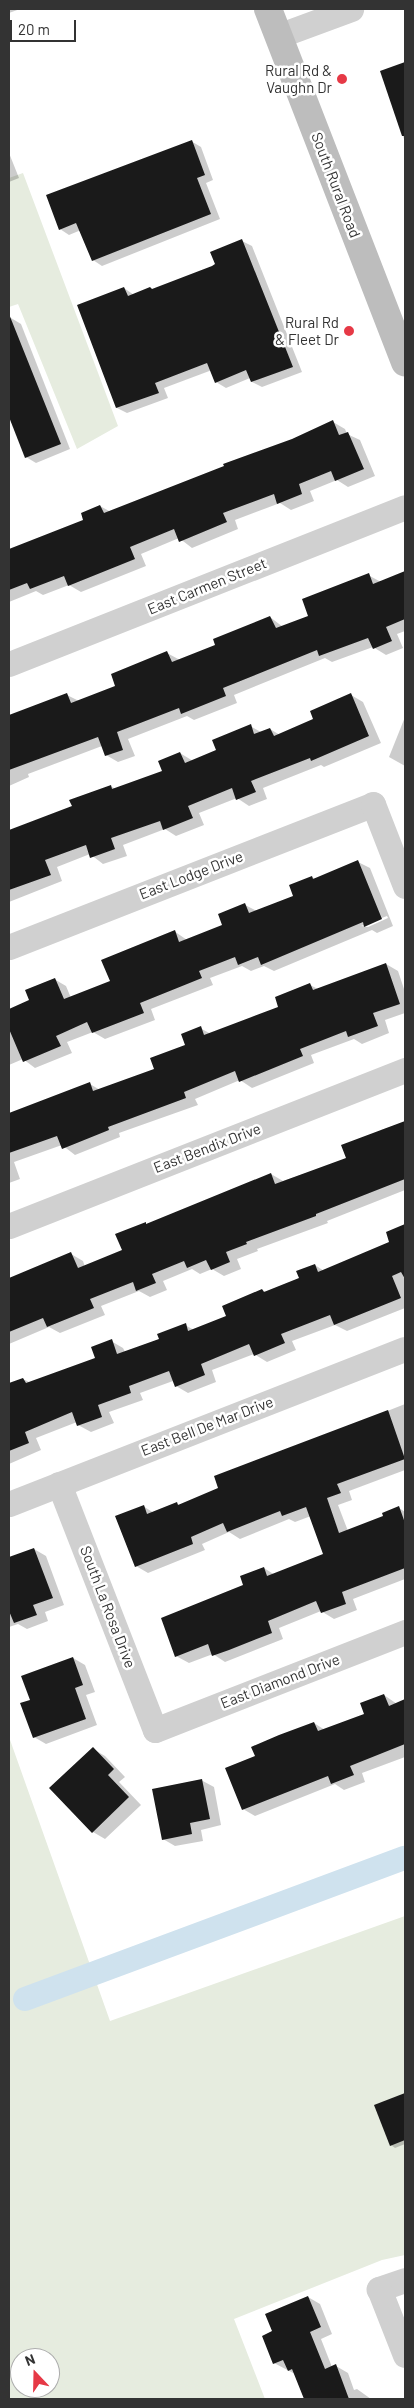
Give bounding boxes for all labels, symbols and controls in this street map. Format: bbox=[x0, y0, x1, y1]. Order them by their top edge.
scale bar bbox=[12, 10, 79, 42]
text: 20 m bbox=[18, 20, 50, 38]
place label: Rural Rd & Vaughn Dr bbox=[265, 61, 332, 96]
marker: Rural Rd & Vaughn Dr bbox=[336, 73, 348, 85]
street label: South Rural Road bbox=[308, 130, 364, 240]
place label: Rural Rd & Fleet Dr bbox=[275, 313, 339, 348]
marker: Rural Rd & Fleet Dr bbox=[343, 325, 355, 337]
street label: East Carmen Street bbox=[145, 554, 269, 618]
street label: East Lodge Drive bbox=[137, 847, 245, 903]
street label: East Bendix Drive bbox=[151, 1119, 263, 1177]
street label: East Bell De Mar Drive bbox=[138, 1392, 276, 1460]
street label: South La Rosa Drive bbox=[76, 1543, 140, 1671]
street label: East Diamond Drive bbox=[218, 1650, 342, 1712]
north arrow bbox=[10, 2348, 60, 2398]
text: N bbox=[22, 2350, 37, 2369]

